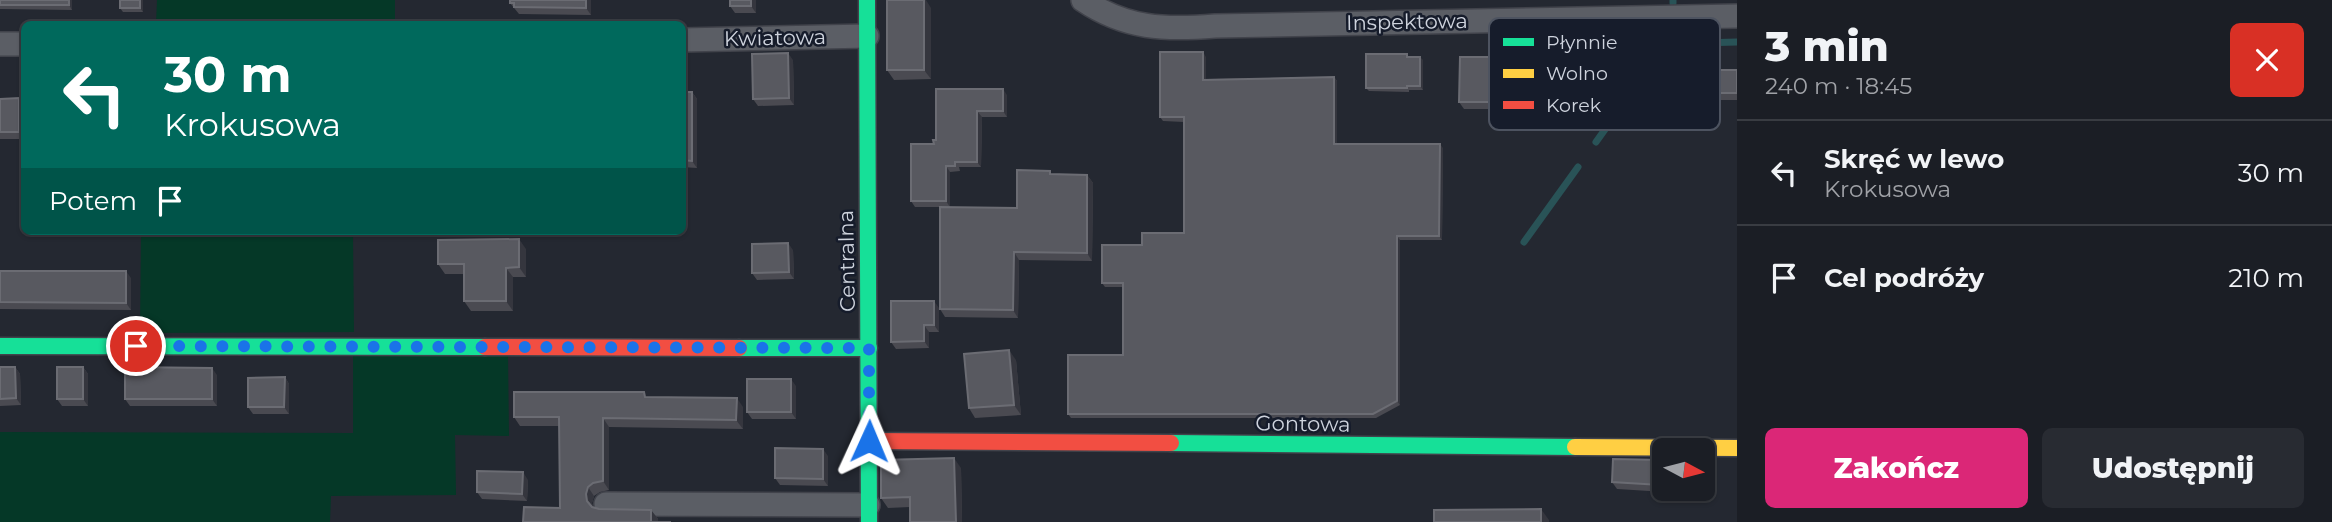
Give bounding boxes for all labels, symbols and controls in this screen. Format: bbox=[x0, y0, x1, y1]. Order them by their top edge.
street label: Inspektowa bbox=[1346, 8, 1468, 35]
legend bbox=[1489, 18, 1720, 130]
text: 3 min bbox=[1765, 20, 1889, 72]
button: close bbox=[2230, 23, 2304, 97]
street label: Kwiatowa bbox=[724, 24, 826, 51]
text: Płynnie bbox=[1546, 31, 1617, 54]
text: 30 m bbox=[164, 45, 292, 104]
icon: left bbox=[49, 49, 140, 140]
text: Wolno bbox=[1546, 62, 1608, 85]
text: 240 m · 18:45 bbox=[1765, 72, 1912, 100]
text: Korek bbox=[1546, 94, 1602, 117]
text: Krokusowa bbox=[164, 105, 341, 144]
text: Skręć w lewo bbox=[1824, 143, 2004, 175]
icon: left bbox=[1765, 154, 1803, 192]
text: 30 m bbox=[2238, 157, 2304, 189]
text: Krokusowa bbox=[1824, 175, 1951, 203]
icon: arrive bbox=[151, 182, 189, 220]
text: Potem bbox=[49, 185, 137, 217]
street label: Centralna bbox=[833, 210, 860, 312]
icon: arrive bbox=[1765, 259, 1803, 297]
text: Cel podróży bbox=[1824, 262, 1984, 294]
text: 210 m bbox=[2228, 262, 2304, 294]
pin bbox=[106, 316, 166, 376]
icon: arrive bbox=[117, 327, 155, 365]
position arrow bbox=[832, 404, 906, 478]
street label: Gontowa bbox=[1255, 410, 1351, 437]
button: Zakończ bbox=[1765, 428, 2028, 508]
button: Udostępnij bbox=[2042, 428, 2304, 508]
north arrow bbox=[1652, 438, 1715, 500]
map controls bbox=[1652, 438, 1715, 501]

